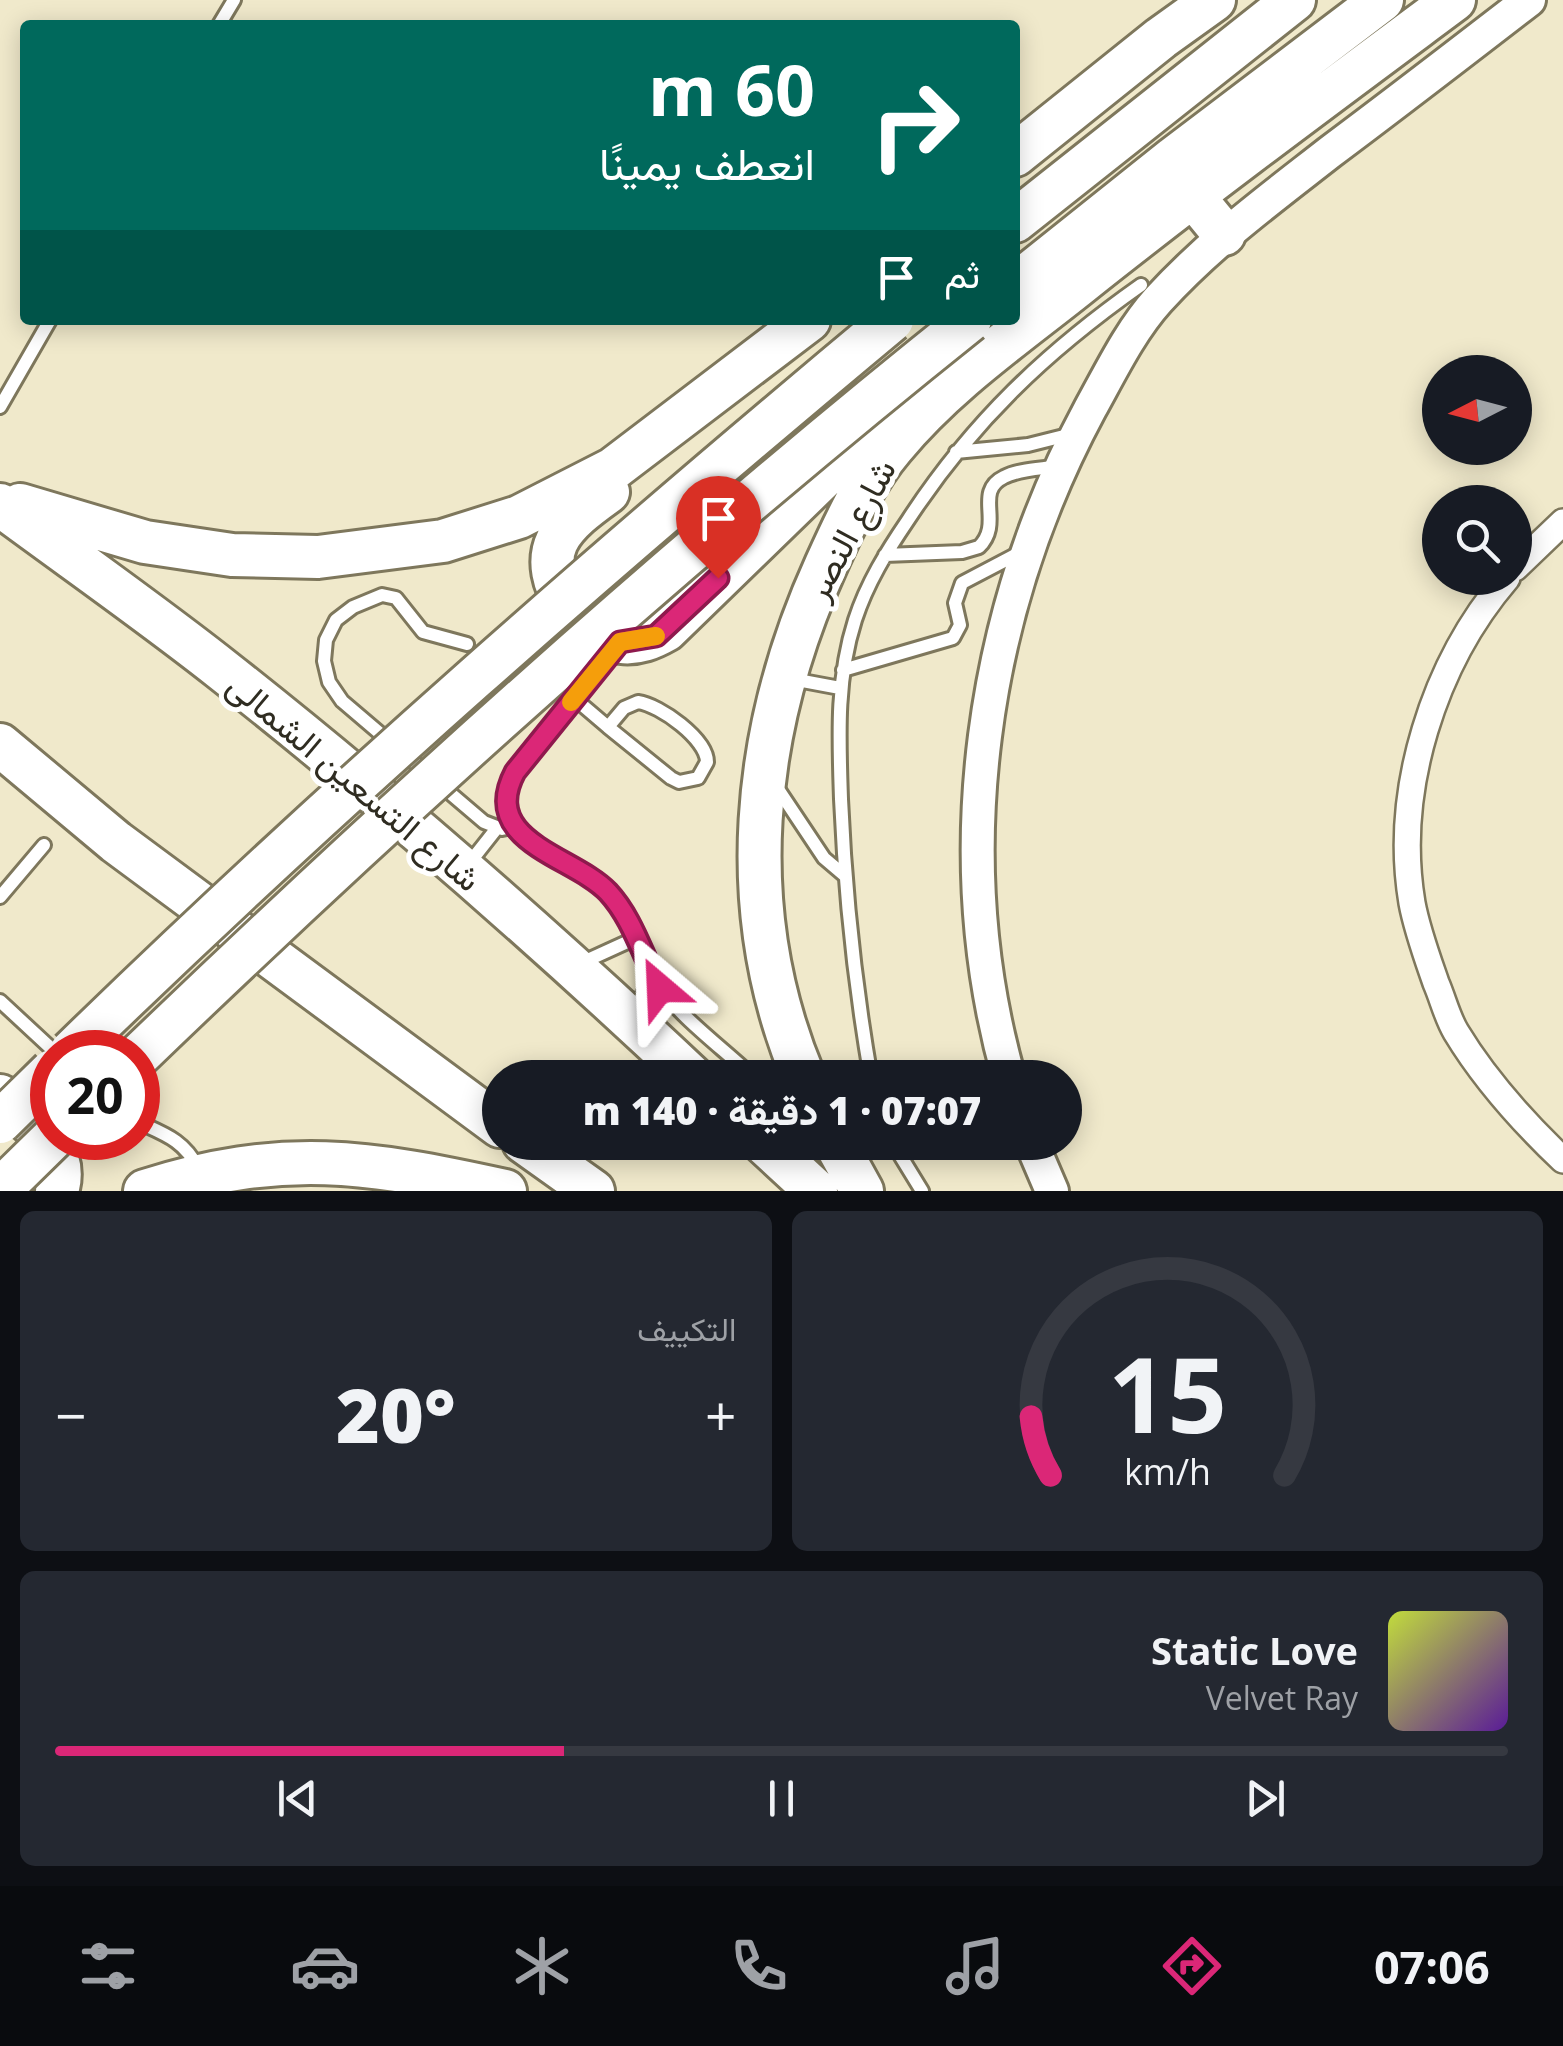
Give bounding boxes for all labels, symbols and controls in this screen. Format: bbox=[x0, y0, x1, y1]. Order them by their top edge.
text: 60 m bbox=[648, 41, 815, 137]
icon: right bbox=[850, 60, 980, 190]
text: انعطف يمينًا bbox=[599, 132, 815, 193]
text: ثم bbox=[944, 247, 980, 299]
icon: arrive bbox=[869, 250, 924, 305]
north arrow bbox=[1422, 355, 1532, 465]
map controls bbox=[1422, 355, 1532, 595]
street label: شارع النصر bbox=[792, 450, 907, 609]
pin bbox=[676, 476, 761, 579]
button: search bbox=[1422, 485, 1532, 595]
icon: arrive bbox=[691, 491, 746, 546]
street label: شارع التسعين الشمالى bbox=[217, 661, 492, 903]
position arrow bbox=[608, 936, 712, 1040]
speed limit sign: 20 bbox=[30, 1030, 160, 1160]
text: 07:07 · 1 دقيقة · 140 m bbox=[583, 1084, 981, 1136]
text: التكييف bbox=[637, 1307, 737, 1350]
text: 15 bbox=[1108, 1322, 1227, 1463]
text: 20° bbox=[336, 1363, 456, 1465]
text: − bbox=[55, 1377, 86, 1452]
text: + bbox=[705, 1377, 737, 1452]
text: km/h bbox=[1124, 1447, 1211, 1495]
text: Static Love bbox=[1151, 1624, 1358, 1676]
text: Velvet Ray bbox=[1206, 1676, 1358, 1719]
icon: previous bbox=[270, 1771, 325, 1826]
icon: pause bbox=[754, 1771, 809, 1826]
icon: next bbox=[1238, 1771, 1293, 1826]
icon: filters bbox=[73, 1931, 143, 2001]
icon: car bbox=[290, 1931, 360, 2001]
icon: climate bbox=[507, 1931, 577, 2001]
icon: phone bbox=[724, 1931, 794, 2001]
icon: music bbox=[940, 1931, 1010, 2001]
icon: directions bbox=[1157, 1931, 1227, 2001]
text: 07:06 bbox=[1374, 1936, 1490, 1997]

